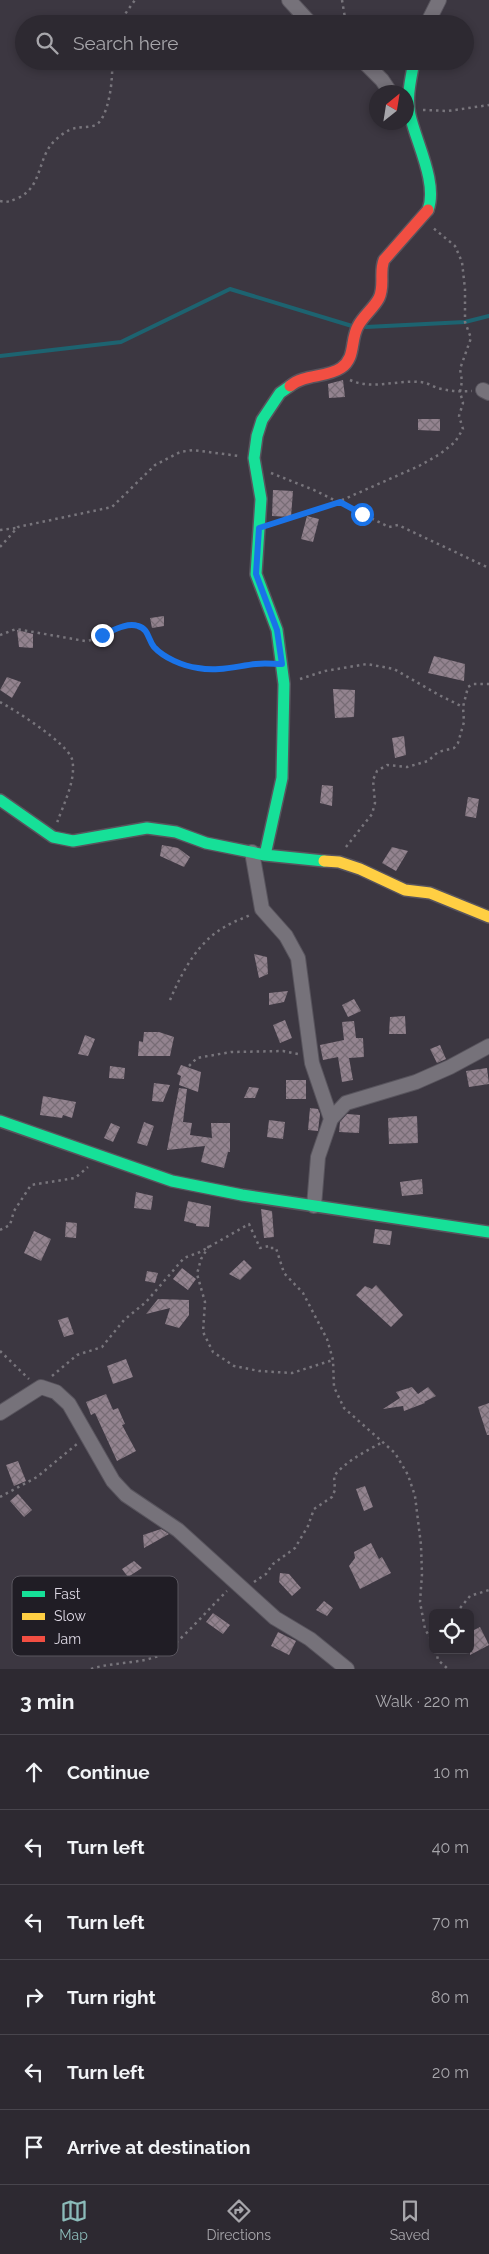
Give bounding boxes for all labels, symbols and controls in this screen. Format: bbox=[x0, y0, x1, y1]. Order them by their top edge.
search box bbox=[15, 15, 474, 70]
icon: search bbox=[33, 29, 61, 57]
text: Search here bbox=[73, 32, 179, 54]
north arrow bbox=[369, 85, 414, 130]
route start bbox=[351, 503, 374, 526]
route end bbox=[91, 624, 114, 647]
legend bbox=[12, 1576, 178, 1656]
text: Fast bbox=[54, 1586, 81, 1602]
text: Slow bbox=[54, 1608, 86, 1624]
map controls bbox=[429, 1609, 474, 1654]
button: locate bbox=[429, 1609, 474, 1654]
text: Jam bbox=[54, 1631, 81, 1647]
text: 3 min bbox=[20, 1689, 74, 1714]
text: Walk · 220 m bbox=[375, 1692, 469, 1711]
icon: ahead bbox=[20, 1758, 48, 1786]
text: Continue bbox=[67, 1761, 150, 1783]
text: 10 m bbox=[434, 1763, 469, 1782]
icon: left bbox=[20, 1833, 48, 1861]
text: Turn left bbox=[67, 1836, 144, 1858]
text: 40 m bbox=[432, 1838, 469, 1857]
icon: left bbox=[20, 1908, 48, 1936]
text: Turn left bbox=[67, 1911, 144, 1933]
text: 70 m bbox=[432, 1913, 469, 1932]
icon: right bbox=[20, 1983, 48, 2011]
text: Turn right bbox=[67, 1986, 156, 2008]
text: 80 m bbox=[431, 1988, 469, 2007]
icon: left bbox=[20, 2058, 48, 2086]
text: Turn left bbox=[67, 2061, 144, 2083]
text: 20 m bbox=[432, 2063, 469, 2082]
icon: arrive bbox=[20, 2133, 48, 2161]
text: Arrive at destination bbox=[67, 2136, 251, 2158]
tab: Map bbox=[59, 2197, 88, 2243]
tab: Directions bbox=[206, 2197, 271, 2243]
tab: Saved bbox=[390, 2197, 430, 2243]

